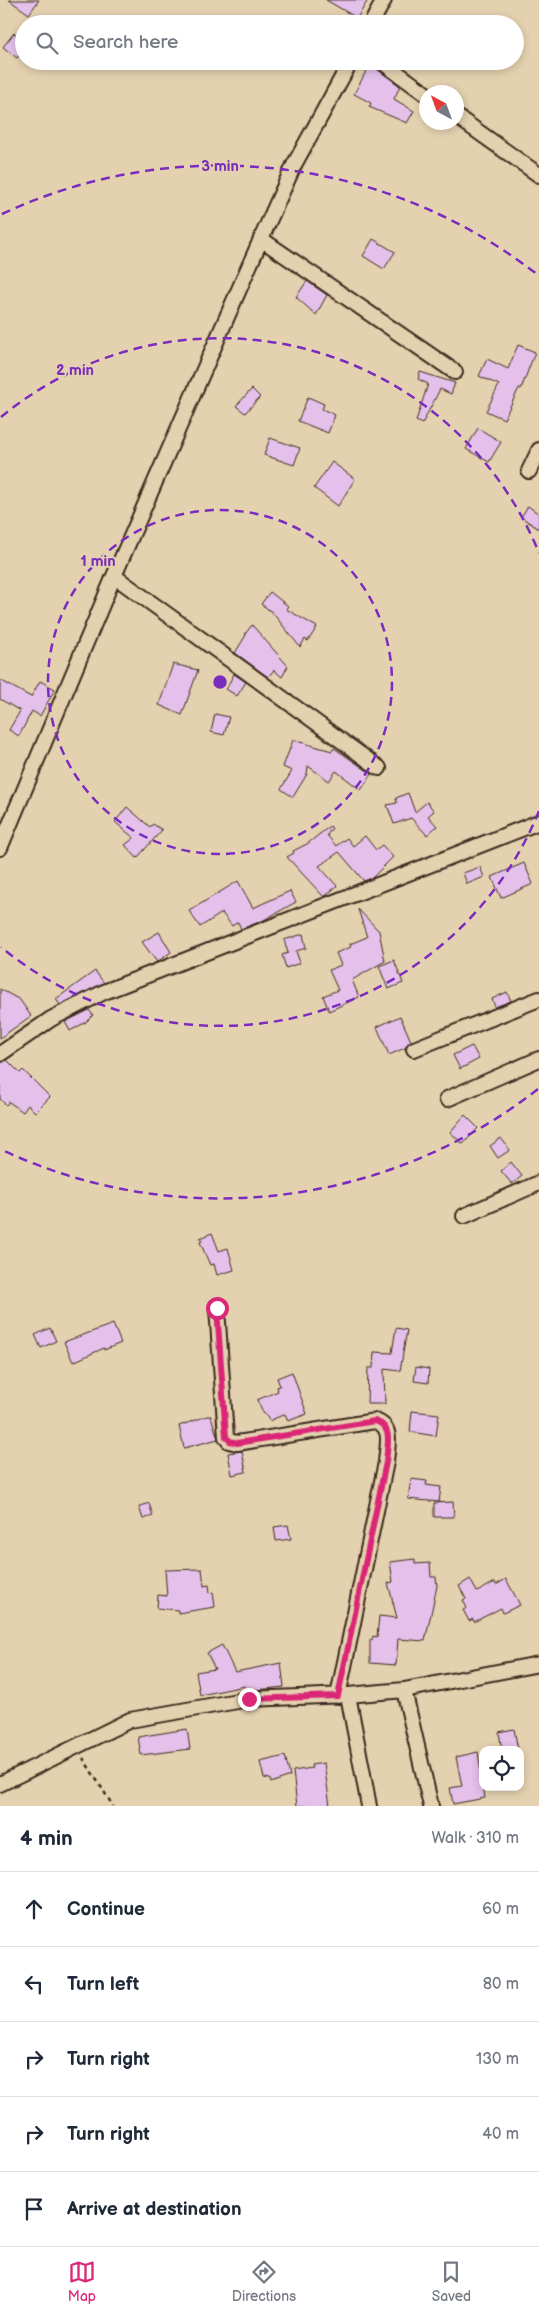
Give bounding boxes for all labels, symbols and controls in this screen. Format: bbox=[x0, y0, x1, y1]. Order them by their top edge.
search box bbox=[15, 15, 524, 70]
icon: search bbox=[33, 29, 61, 57]
text: Search here bbox=[73, 31, 178, 54]
north arrow bbox=[419, 85, 464, 130]
text: 3 min bbox=[201, 157, 239, 176]
text: 2 min bbox=[56, 361, 94, 380]
text: 1 min bbox=[80, 552, 116, 571]
centre of rings bbox=[211, 673, 229, 691]
route start bbox=[206, 1297, 229, 1320]
route end bbox=[238, 1688, 261, 1711]
map controls bbox=[479, 1746, 524, 1791]
button: locate bbox=[479, 1746, 524, 1791]
text: 4 min bbox=[20, 1826, 73, 1851]
text: Walk · 310 m bbox=[431, 1829, 519, 1848]
icon: ahead bbox=[20, 1895, 48, 1923]
text: Continue bbox=[67, 1898, 145, 1921]
text: 60 m bbox=[482, 1900, 519, 1919]
icon: left bbox=[20, 1970, 48, 1998]
text: Turn left bbox=[67, 1973, 139, 1996]
text: 80 m bbox=[483, 1975, 519, 1994]
icon: right bbox=[20, 2045, 48, 2073]
text: Turn right bbox=[67, 2048, 150, 2071]
text: 130 m bbox=[476, 2050, 519, 2069]
icon: right bbox=[20, 2120, 48, 2148]
text: Turn right bbox=[67, 2123, 150, 2146]
text: 40 m bbox=[482, 2125, 519, 2144]
icon: arrive bbox=[20, 2195, 48, 2223]
text: Arrive at destination bbox=[67, 2198, 242, 2221]
tab: Map bbox=[68, 2258, 96, 2305]
tab: Directions bbox=[232, 2258, 296, 2305]
tab: Saved bbox=[432, 2258, 471, 2305]

